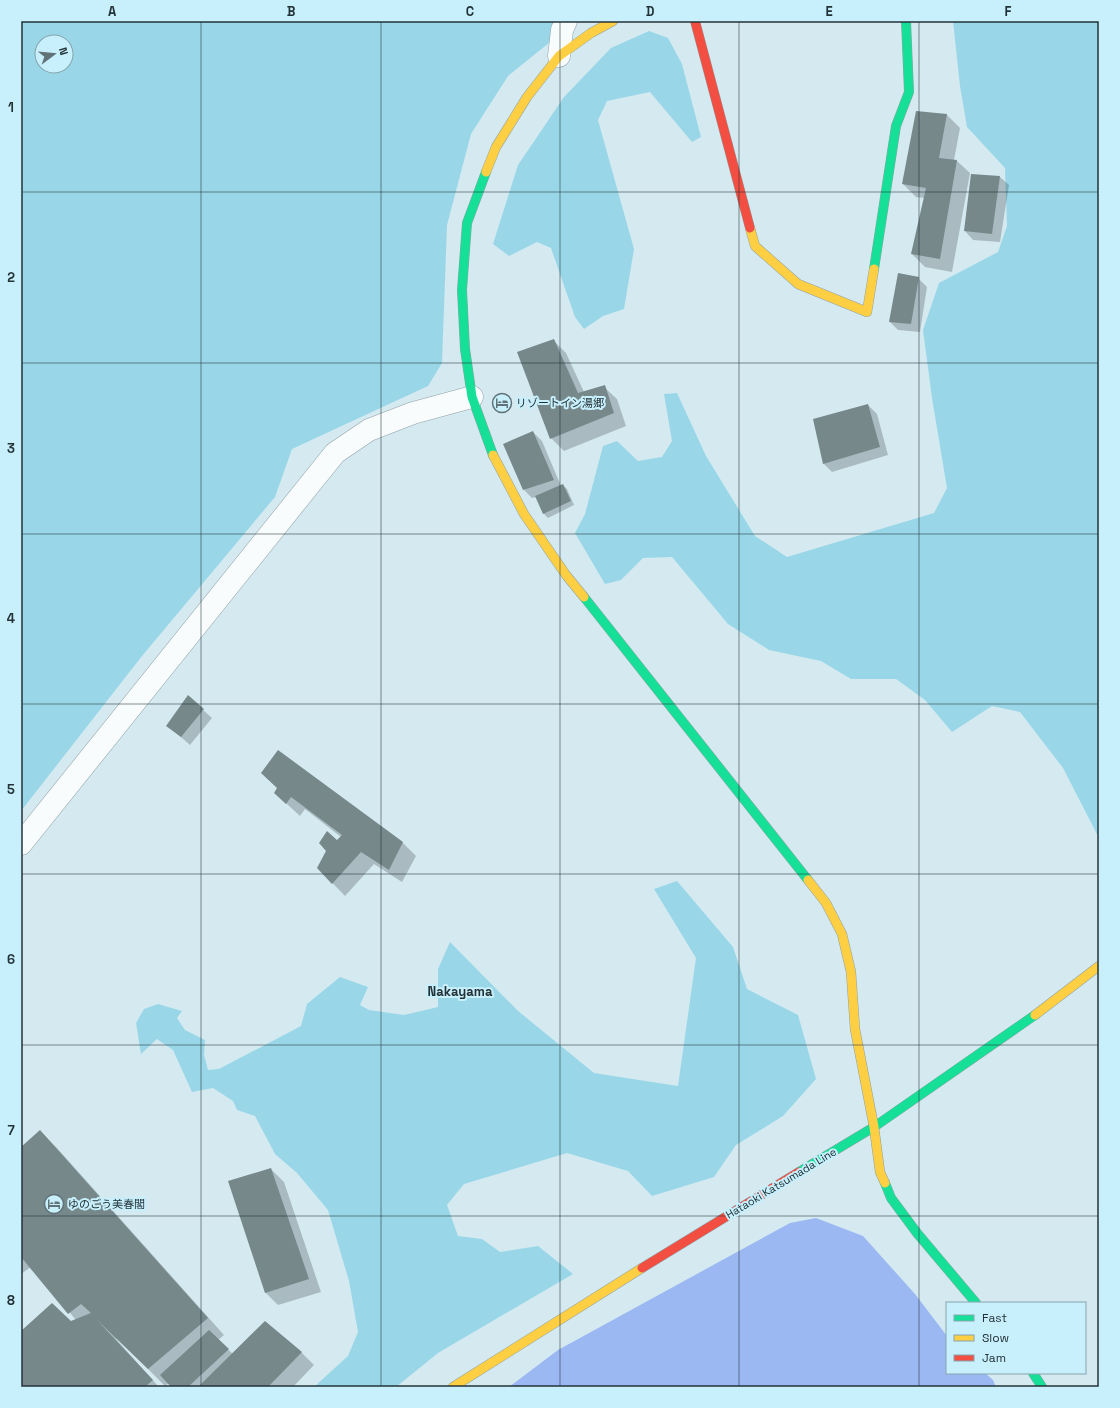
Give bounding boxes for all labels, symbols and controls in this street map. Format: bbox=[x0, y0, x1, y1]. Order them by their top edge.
text: A bbox=[108, 3, 117, 20]
text: B bbox=[287, 3, 296, 20]
text: C bbox=[466, 3, 474, 20]
text: D bbox=[646, 3, 655, 20]
text: E bbox=[825, 3, 833, 20]
text: F bbox=[1005, 3, 1012, 20]
north arrow bbox=[34, 34, 74, 74]
text: N bbox=[56, 46, 71, 57]
text: 1 bbox=[8, 99, 14, 116]
text: 2 bbox=[7, 269, 15, 286]
hotel icon: リゾートイン湯郷 bbox=[491, 392, 513, 414]
place label: リゾートイン湯郷 bbox=[516, 396, 604, 410]
text: 3 bbox=[7, 440, 15, 457]
text: 4 bbox=[7, 610, 15, 627]
text: 5 bbox=[7, 781, 15, 798]
text: 6 bbox=[7, 951, 15, 968]
district label: Nakayama bbox=[428, 983, 493, 1000]
text: 7 bbox=[7, 1122, 15, 1139]
street label: Hataoki Katsumada Line bbox=[723, 1144, 839, 1222]
hotel icon: ゆのごう美春閣 bbox=[43, 1193, 65, 1215]
place label: ゆのごう美春閣 bbox=[68, 1197, 145, 1211]
text: 8 bbox=[7, 1292, 15, 1309]
legend bbox=[946, 1302, 1086, 1374]
text: Fast bbox=[982, 1310, 1007, 1326]
text: Slow bbox=[982, 1330, 1009, 1346]
text: Jam bbox=[982, 1350, 1006, 1366]

